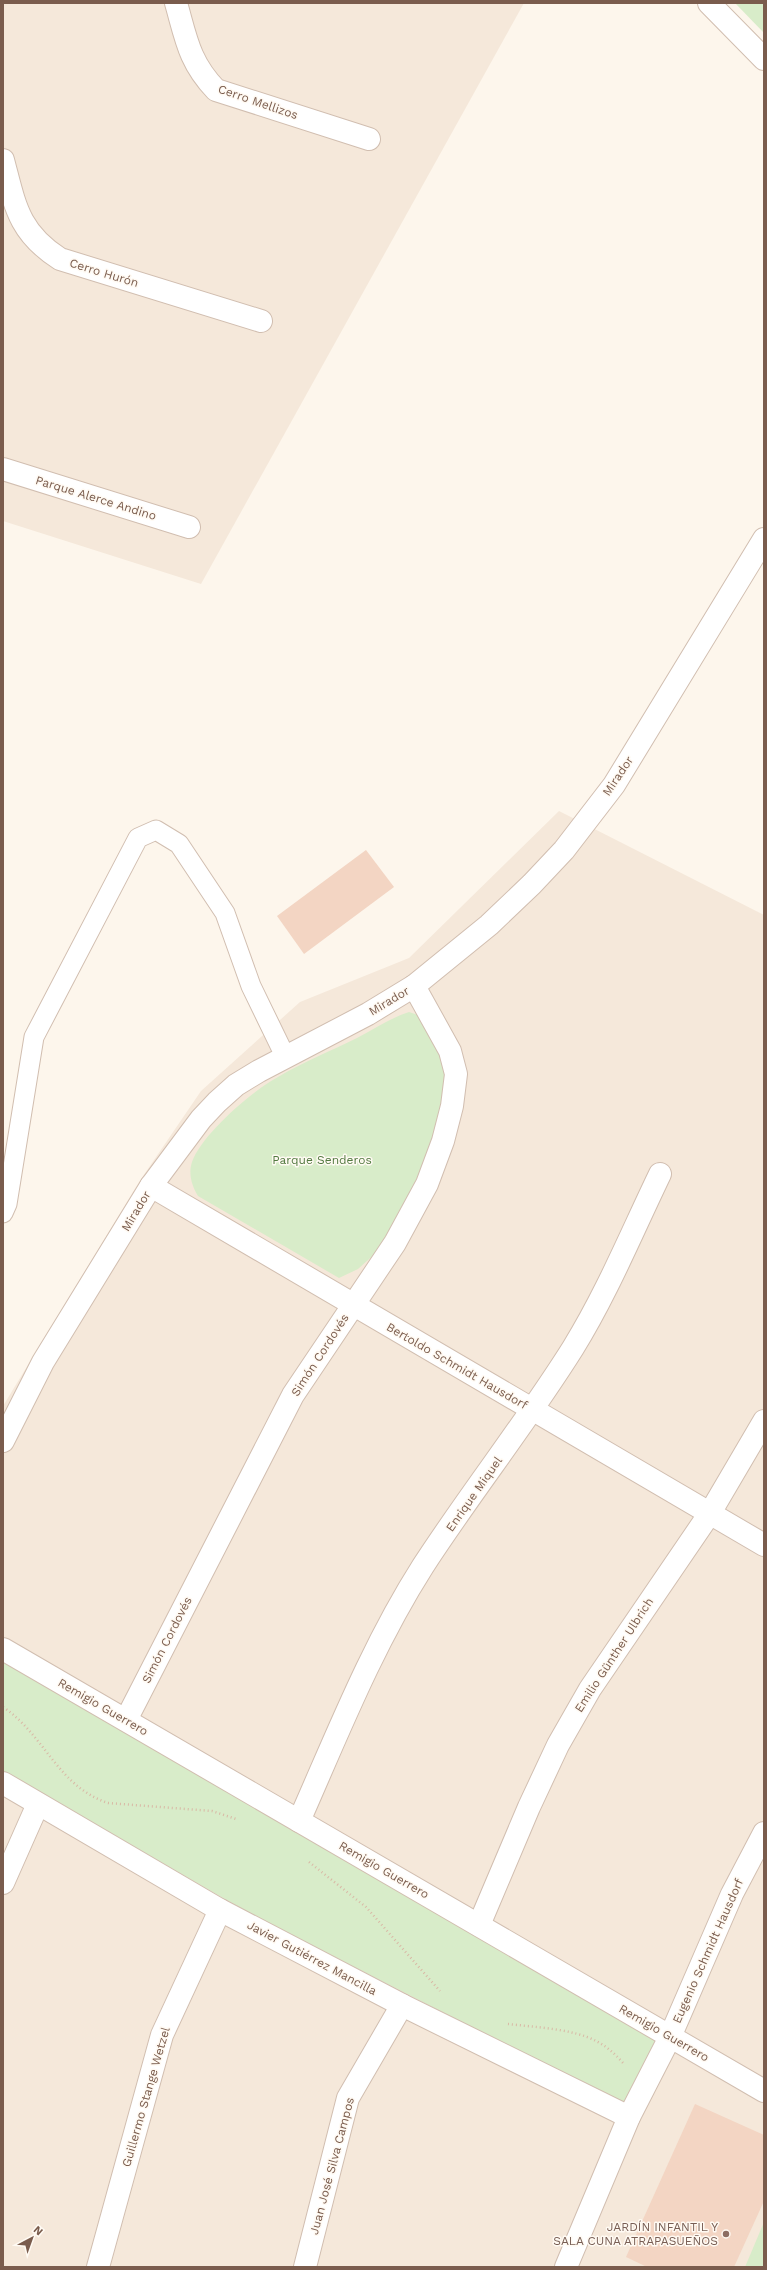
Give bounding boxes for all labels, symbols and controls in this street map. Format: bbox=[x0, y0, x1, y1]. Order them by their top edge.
street label: Cerro Mellizos bbox=[216, 82, 300, 122]
street label: Cerro Hurón bbox=[68, 256, 140, 290]
street label: Parque Alerce Andino bbox=[34, 473, 158, 523]
street label: Mirador bbox=[600, 754, 636, 798]
street label: Mirador bbox=[366, 983, 412, 1018]
park label: Parque Senderos bbox=[272, 1153, 372, 1167]
street label: Mirador bbox=[119, 1188, 154, 1234]
street label: Simón Cordovés bbox=[288, 1311, 352, 1399]
street label: Bertoldo Schmidt Hausdorf bbox=[384, 1320, 530, 1412]
street label: Enrique Miquel bbox=[443, 1454, 505, 1534]
street label: Simón Cordovés bbox=[139, 1594, 195, 1686]
street label: Emilio Günther Ulbrich bbox=[572, 1595, 656, 1715]
street label: Remigio Guerrero bbox=[55, 1676, 151, 1738]
street label: Remigio Guerrero bbox=[336, 1839, 432, 1901]
street label: Eugenio Schmidt Hausdorf bbox=[670, 1876, 746, 2025]
street label: Javier Gutiérrez Mancilla bbox=[245, 1918, 379, 1998]
street label: Remigio Guerrero bbox=[616, 2002, 712, 2064]
street label: Guillermo Stange Wetzel bbox=[119, 2025, 173, 2169]
street label: Juan José Silva Campos bbox=[307, 2096, 357, 2236]
north arrow bbox=[12, 2218, 52, 2258]
place label: JARDÍN INFANTIL Y SALA CUNA ATRAPASUEÑOS bbox=[553, 2220, 718, 2248]
text: N bbox=[31, 2223, 46, 2238]
marker: JARDÍN INFANTIL Y SALA CUNA ATRAPASUEÑOS bbox=[721, 2229, 731, 2239]

